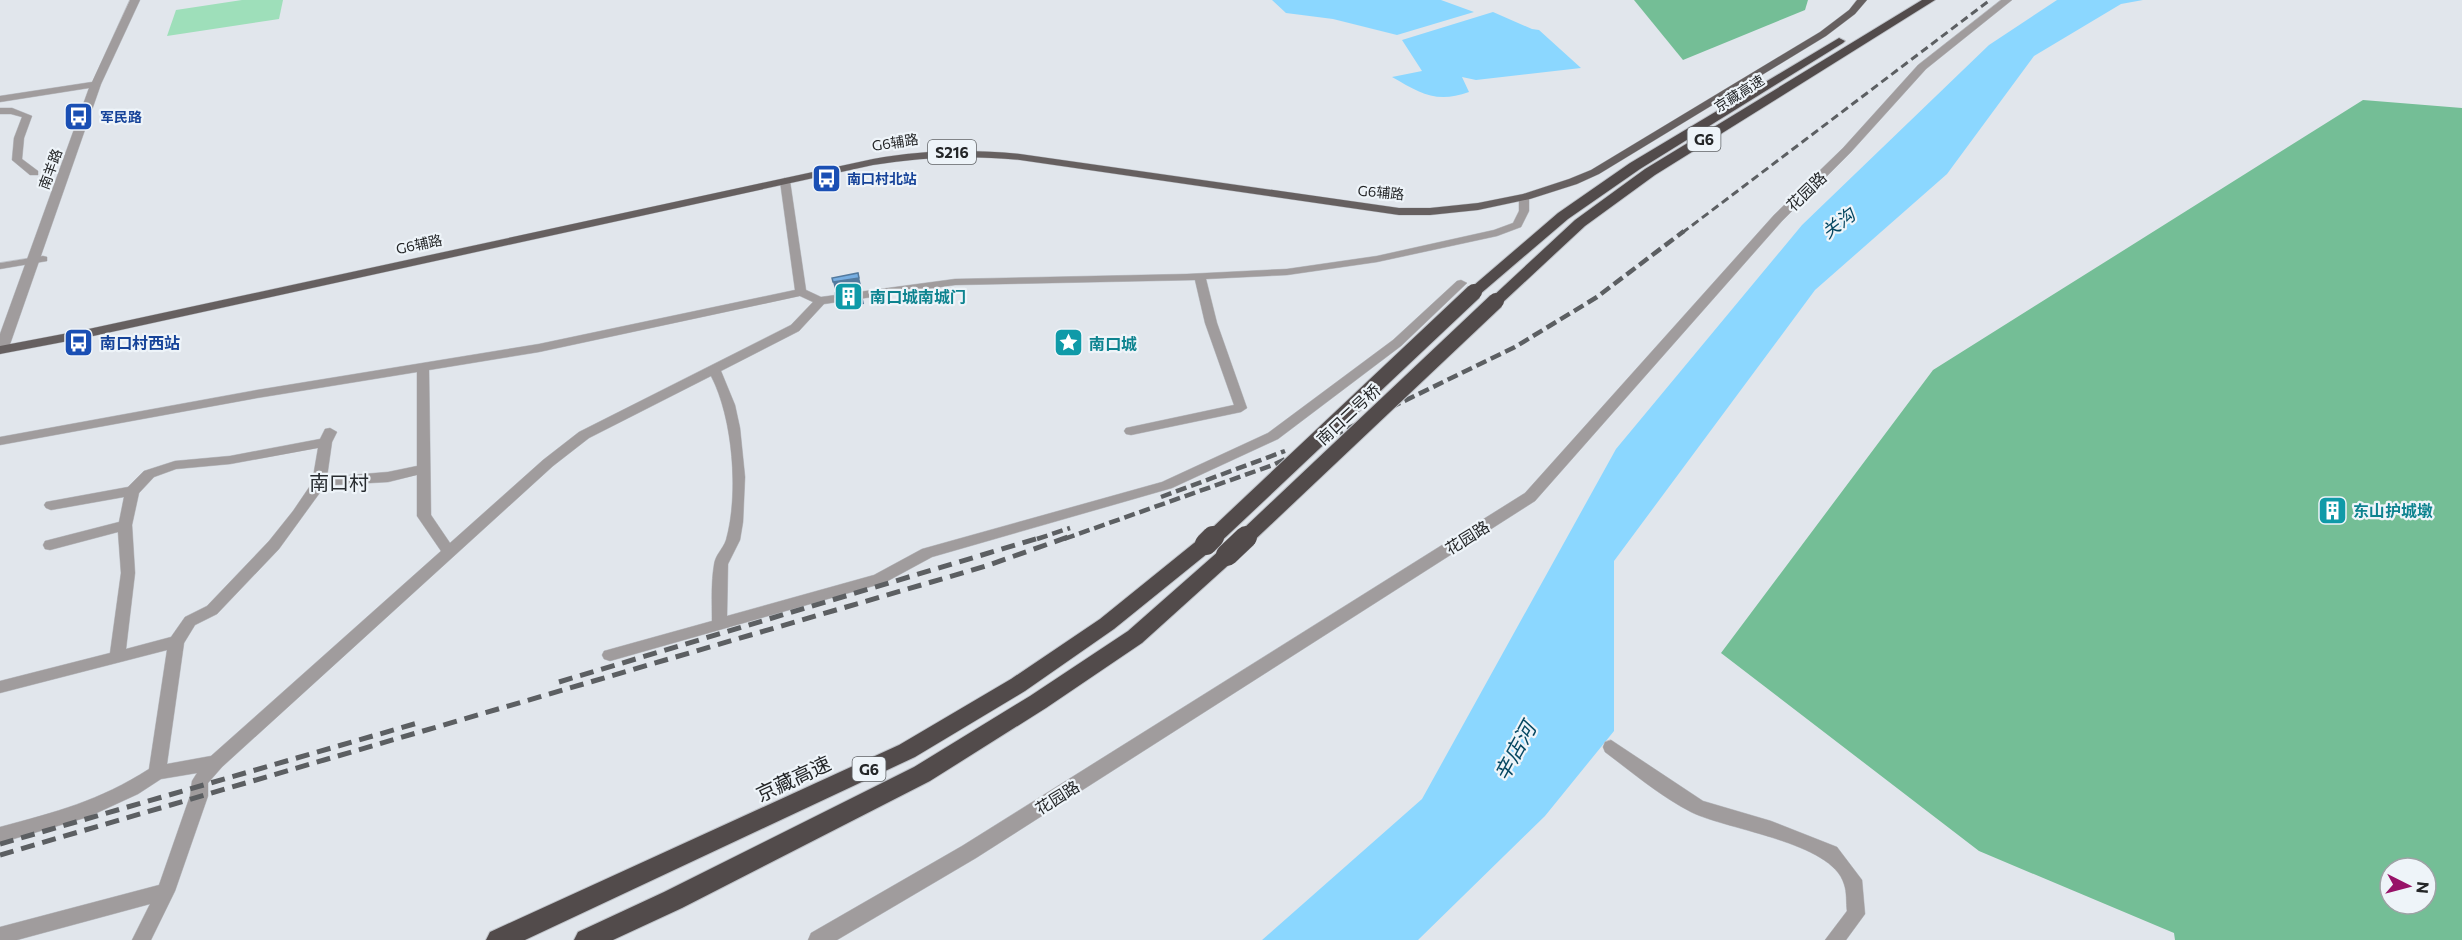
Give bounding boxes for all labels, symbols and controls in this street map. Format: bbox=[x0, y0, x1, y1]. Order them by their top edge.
street label: 京藏高速 bbox=[1711, 71, 1767, 115]
bus stop icon: 军民路 bbox=[63, 100, 95, 132]
place label: 军民路 bbox=[100, 108, 142, 125]
road number: G6 bbox=[1688, 127, 1720, 151]
street label: G6辅路 bbox=[871, 130, 919, 154]
road number: S216 bbox=[928, 140, 976, 164]
street label: 南羊路 bbox=[35, 146, 65, 192]
bus stop icon: 南口村北站 bbox=[810, 162, 842, 194]
street label: 花园路 bbox=[1782, 167, 1830, 215]
place label: 南口村北站 bbox=[847, 170, 917, 187]
street label: G6辅路 bbox=[1357, 181, 1405, 203]
water label: 关沟 bbox=[1817, 202, 1861, 243]
street label: G6辅路 bbox=[394, 231, 444, 257]
building icon: 南口城南城门 bbox=[833, 280, 865, 312]
place label: 南口城南城门 bbox=[870, 287, 966, 306]
bus stop icon: 南口村西站 bbox=[63, 326, 95, 358]
place icon: 南口城 bbox=[1052, 327, 1084, 359]
place label: 南口村西站 bbox=[100, 333, 180, 352]
place label: 南口城 bbox=[1089, 334, 1137, 353]
street label: 南口二号桥 bbox=[1312, 380, 1384, 448]
district label: 南口村 bbox=[309, 470, 369, 494]
building icon: 东山护城墩 bbox=[2316, 494, 2348, 526]
place label: 东山护城墩 bbox=[2353, 501, 2433, 520]
street label: 花园路 bbox=[1442, 516, 1492, 558]
water label: 辛店河 bbox=[1488, 714, 1542, 785]
street label: 京藏高速 bbox=[752, 750, 834, 806]
road number: G6 bbox=[852, 757, 886, 781]
street label: 花园路 bbox=[1032, 776, 1082, 818]
north arrow bbox=[2378, 856, 2438, 916]
text: N bbox=[2413, 881, 2433, 895]

